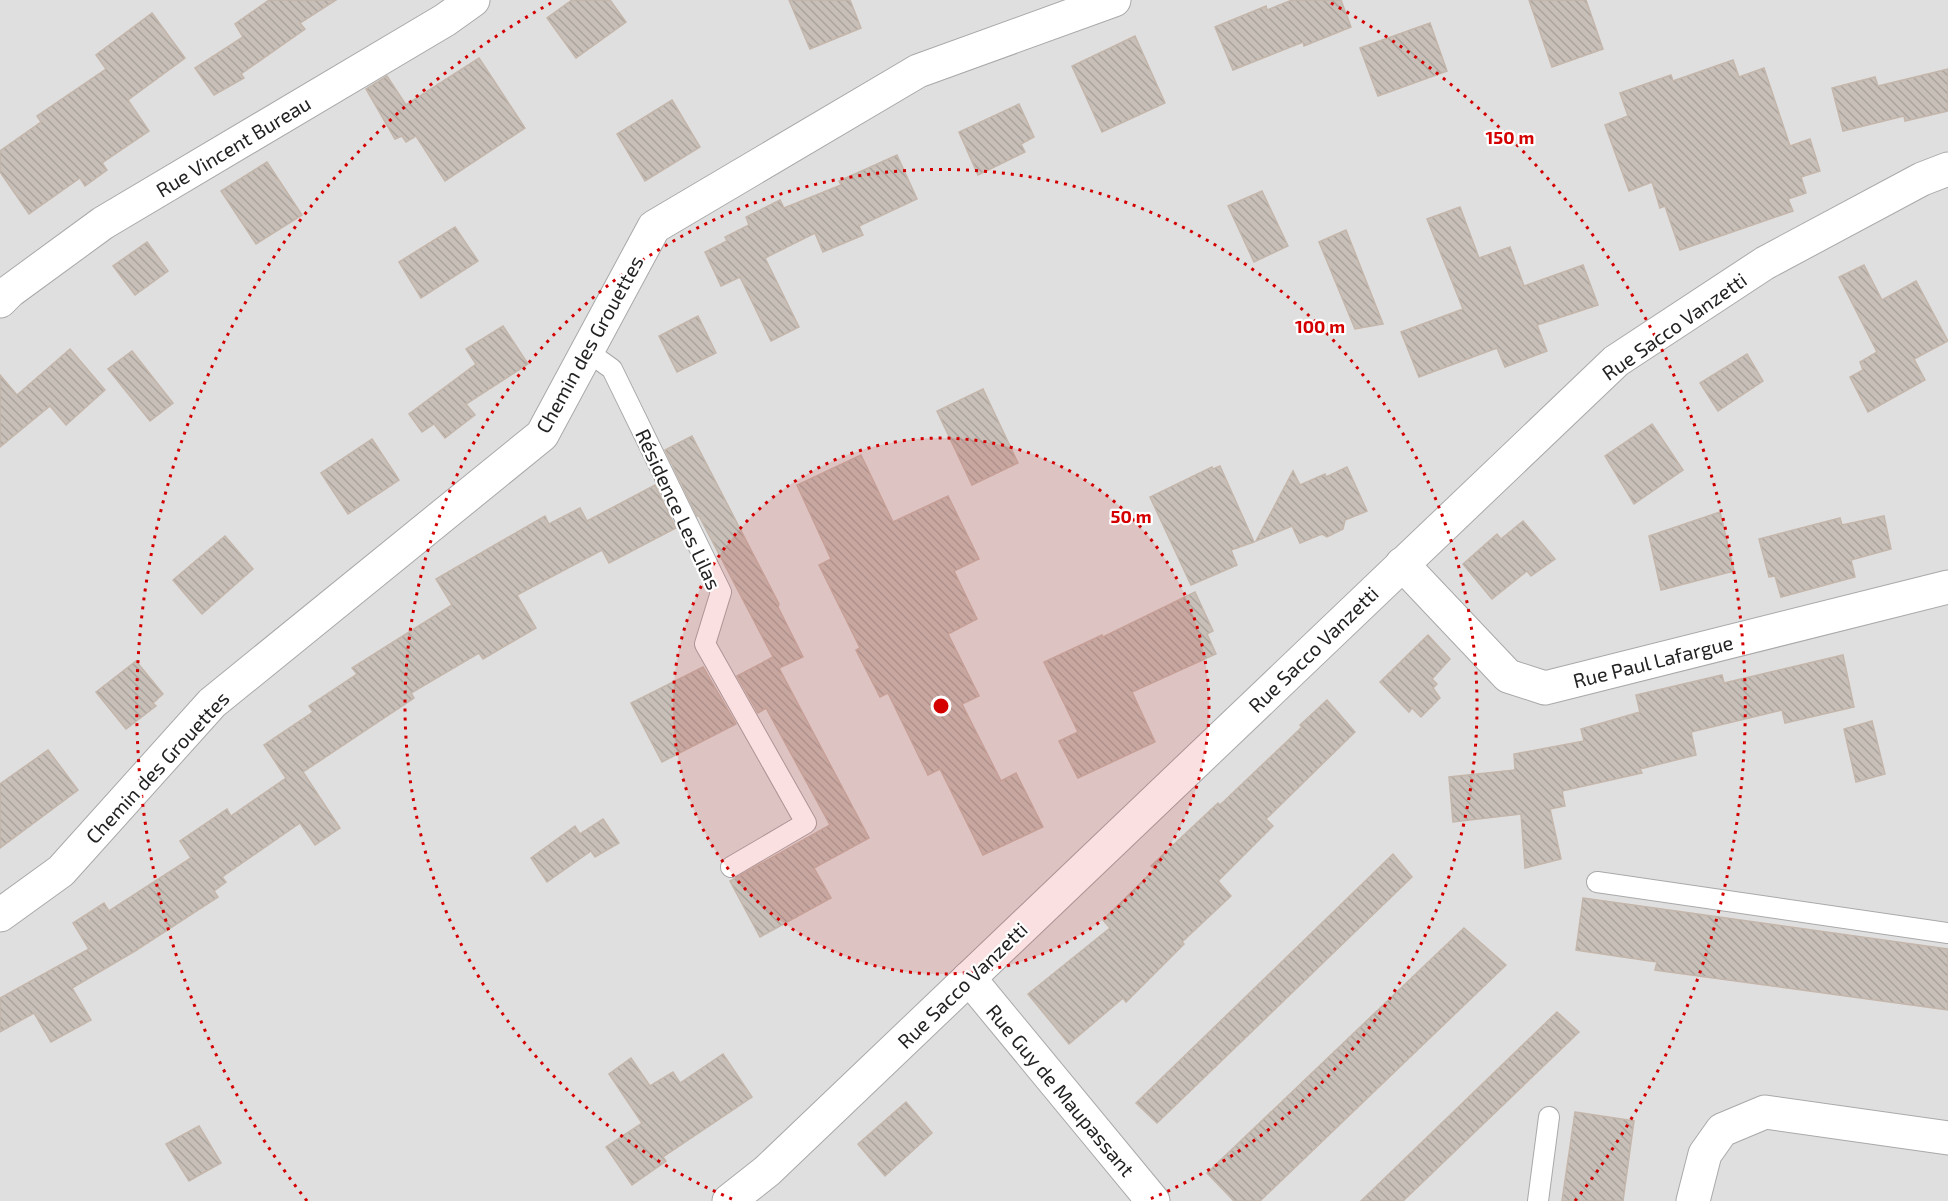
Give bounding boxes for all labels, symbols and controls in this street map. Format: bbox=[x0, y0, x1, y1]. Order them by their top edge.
street label: Rue Vincent Bureau bbox=[151, 90, 315, 202]
text: 150 m bbox=[1486, 126, 1534, 148]
street label: Chemin des Grouettes bbox=[530, 251, 648, 437]
street label: Rue Sacco Vanzetti bbox=[1597, 267, 1751, 385]
text: 100 m bbox=[1295, 315, 1345, 337]
street label: Résidence Les Lilas bbox=[631, 425, 727, 593]
text: 50 m bbox=[1110, 505, 1152, 527]
street label: Rue Sacco Vanzetti bbox=[1243, 581, 1383, 717]
street label: Rue Paul Lafargue bbox=[1571, 630, 1735, 692]
street label: Chemin des Grouettes bbox=[80, 686, 234, 848]
centre of rings bbox=[931, 696, 951, 716]
street label: Rue Sacco Vanzetti bbox=[892, 917, 1032, 1053]
street label: Rue Guy de Maupassant bbox=[982, 999, 1140, 1181]

